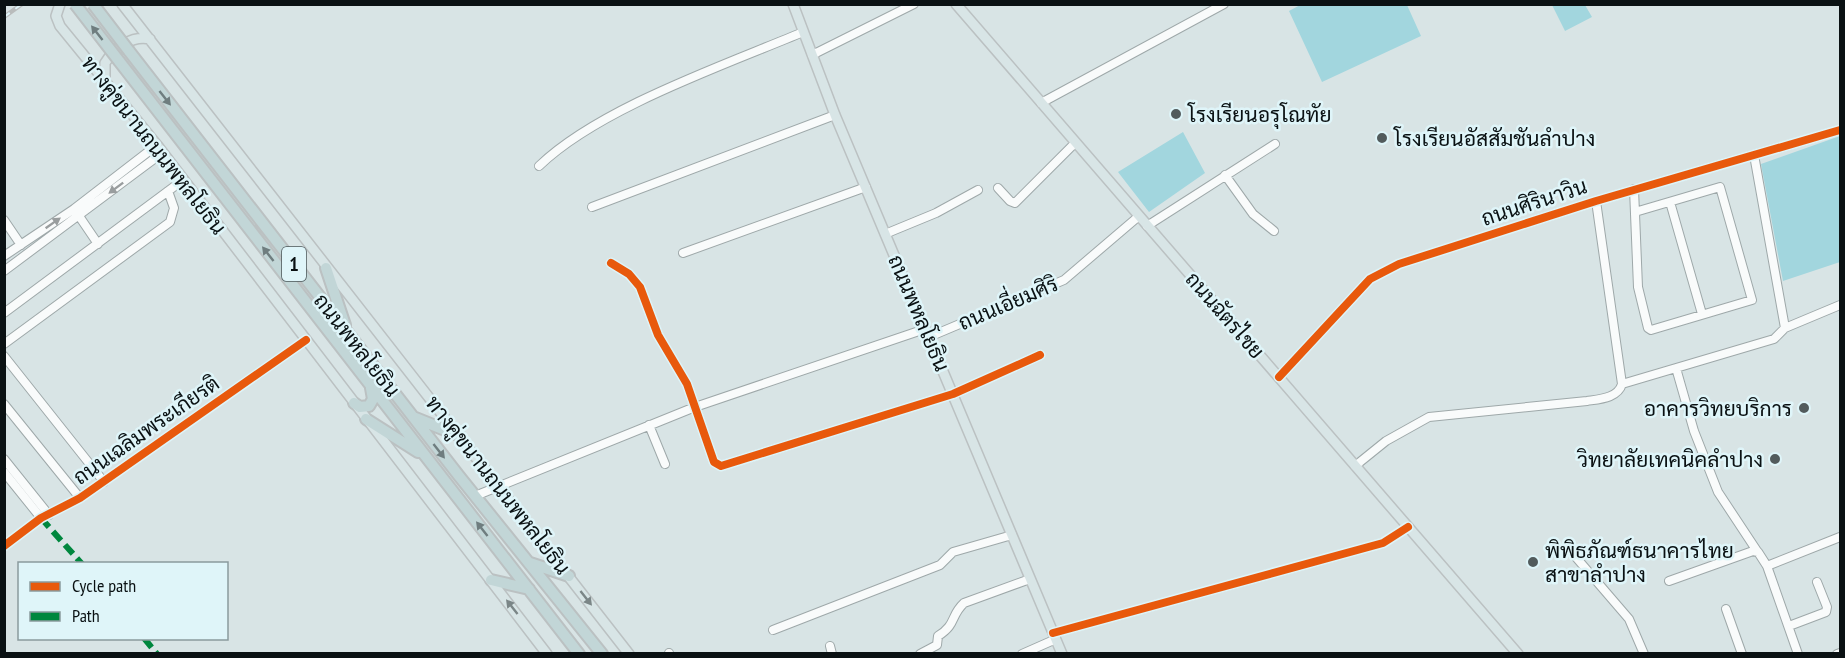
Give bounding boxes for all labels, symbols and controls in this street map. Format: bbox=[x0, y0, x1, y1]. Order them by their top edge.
one-way arrow bbox=[91, 25, 103, 40]
street label: ทางคู่ขนานถนนพหลโยธิน bbox=[74, 50, 232, 241]
one-way arrow bbox=[158, 90, 170, 105]
place label: โรงเรียนอรุโณทัย bbox=[1187, 101, 1331, 129]
marker: โรงเรียนอรุโณทัย bbox=[1169, 107, 1183, 121]
place label: โรงเรียนอัสสัมชันลำปาง bbox=[1393, 125, 1595, 152]
marker: โรงเรียนอัสสัมชันลำปาง bbox=[1375, 131, 1389, 145]
street label: ถนนศิรินาวิน bbox=[1478, 172, 1590, 232]
one-way arrow bbox=[108, 181, 123, 193]
one-way arrow bbox=[44, 217, 60, 229]
one-way arrow bbox=[262, 246, 274, 262]
road number: 1 bbox=[282, 247, 306, 281]
street label: ถนนพหลโยธิน bbox=[882, 250, 956, 376]
street label: ถนนเอี่ยมศิริ bbox=[952, 264, 1062, 336]
street label: ถนนฉัตรไชย bbox=[1180, 266, 1270, 364]
street label: ถนนพหลโยธิน bbox=[308, 288, 406, 402]
street label: ถนนเฉลิมพระเกียรติ bbox=[68, 369, 224, 491]
street label: ทางคู่ขนานถนนพหลโยธิน bbox=[418, 390, 576, 581]
place label: อาคารวิทยบริการ bbox=[1644, 395, 1792, 422]
marker: อาคารวิทยบริการ bbox=[1797, 401, 1811, 415]
one-way arrow bbox=[432, 443, 444, 458]
place label: วิทยาลัยเทคนิคลำปาง bbox=[1577, 446, 1763, 473]
marker: วิทยาลัยเทคนิคลำปาง bbox=[1768, 452, 1782, 466]
one-way arrow bbox=[476, 521, 489, 537]
place label: พิพิธภัณฑ์ธนาคารไทย สาขาลำปาง bbox=[1545, 537, 1734, 588]
marker: พิพิธภัณฑ์ธนาคารไทย สาขาลำปาง bbox=[1526, 555, 1540, 569]
legend bbox=[18, 562, 228, 640]
text: Cycle path bbox=[72, 574, 136, 597]
one-way arrow bbox=[580, 591, 592, 606]
one-way arrow bbox=[506, 600, 518, 615]
text: Path bbox=[72, 604, 100, 627]

